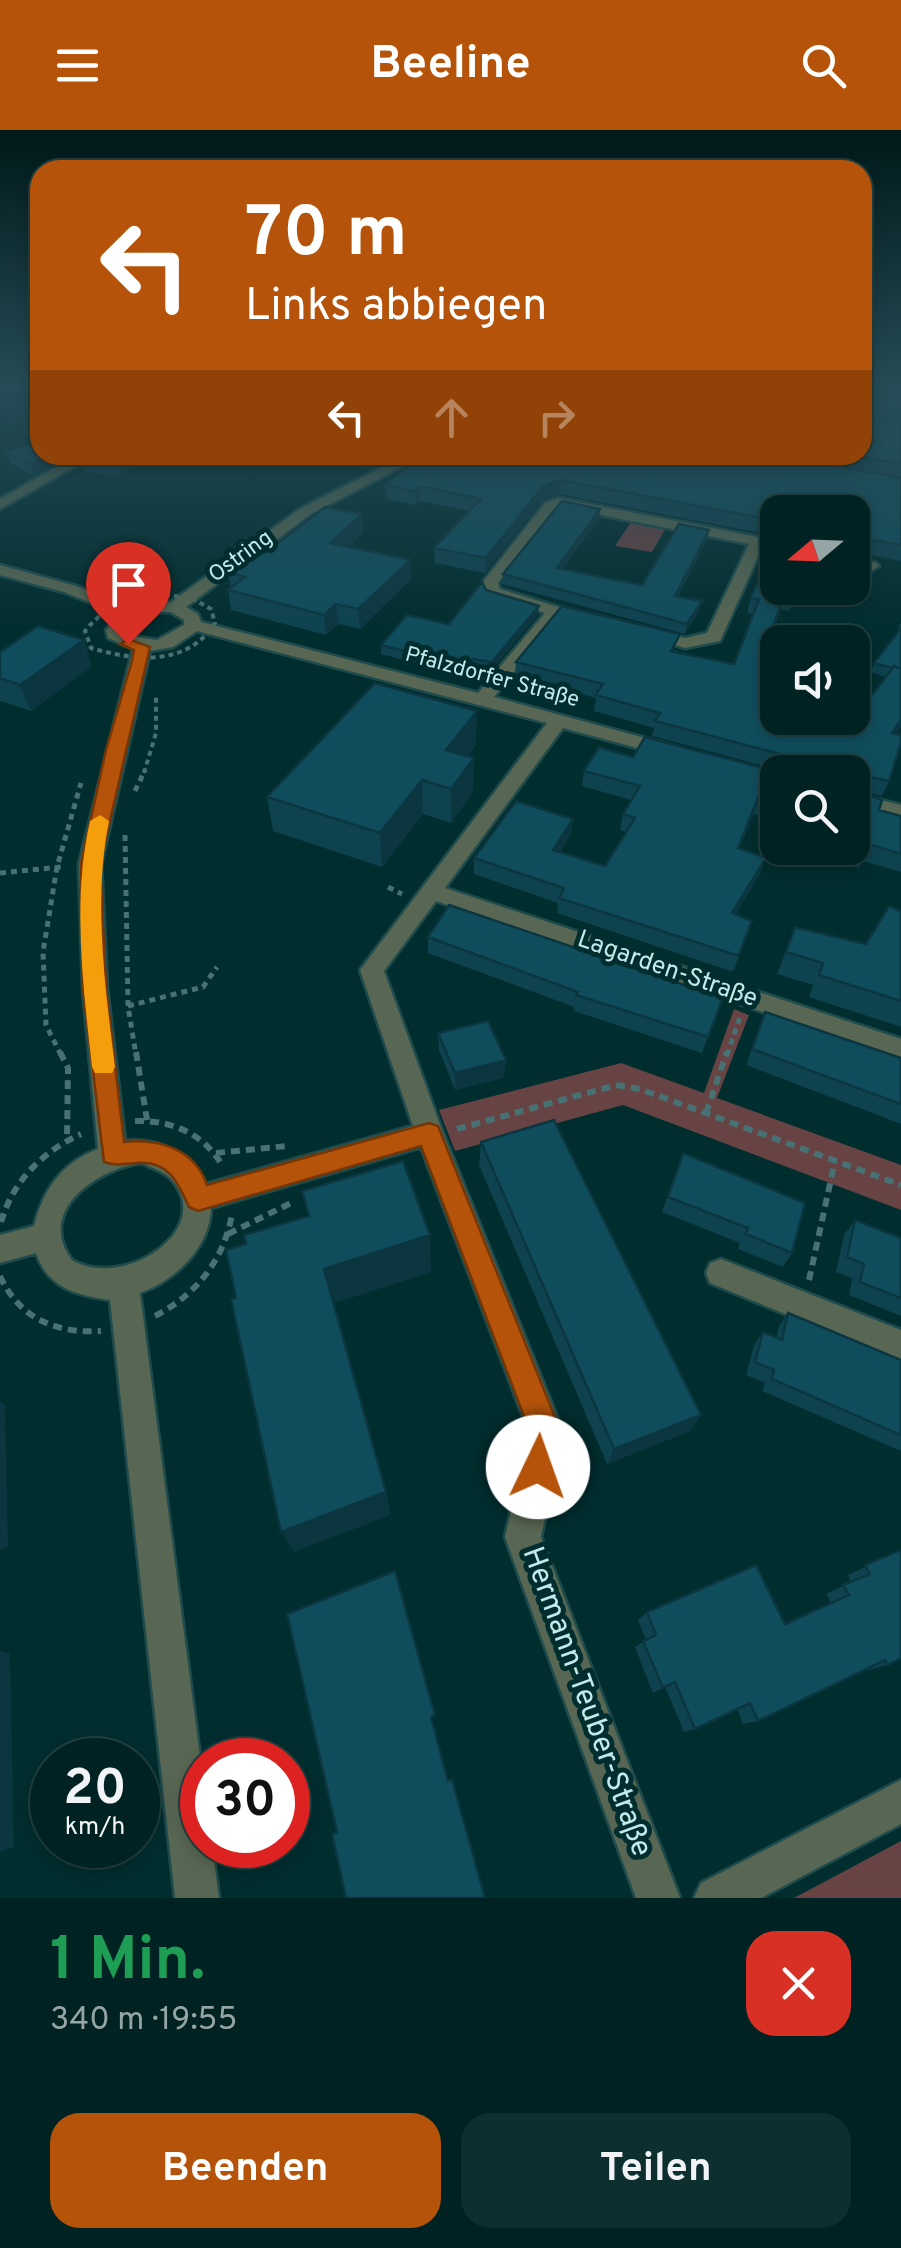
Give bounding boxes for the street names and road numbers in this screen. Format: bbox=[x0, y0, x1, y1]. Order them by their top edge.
street label: Ostring bbox=[204, 525, 278, 589]
street label: Pfalzdorfer Straße bbox=[402, 642, 582, 714]
street label: Lagarden-Straße bbox=[573, 924, 761, 1016]
street label: Hermann-Teuber-Straße bbox=[513, 1542, 659, 1862]

